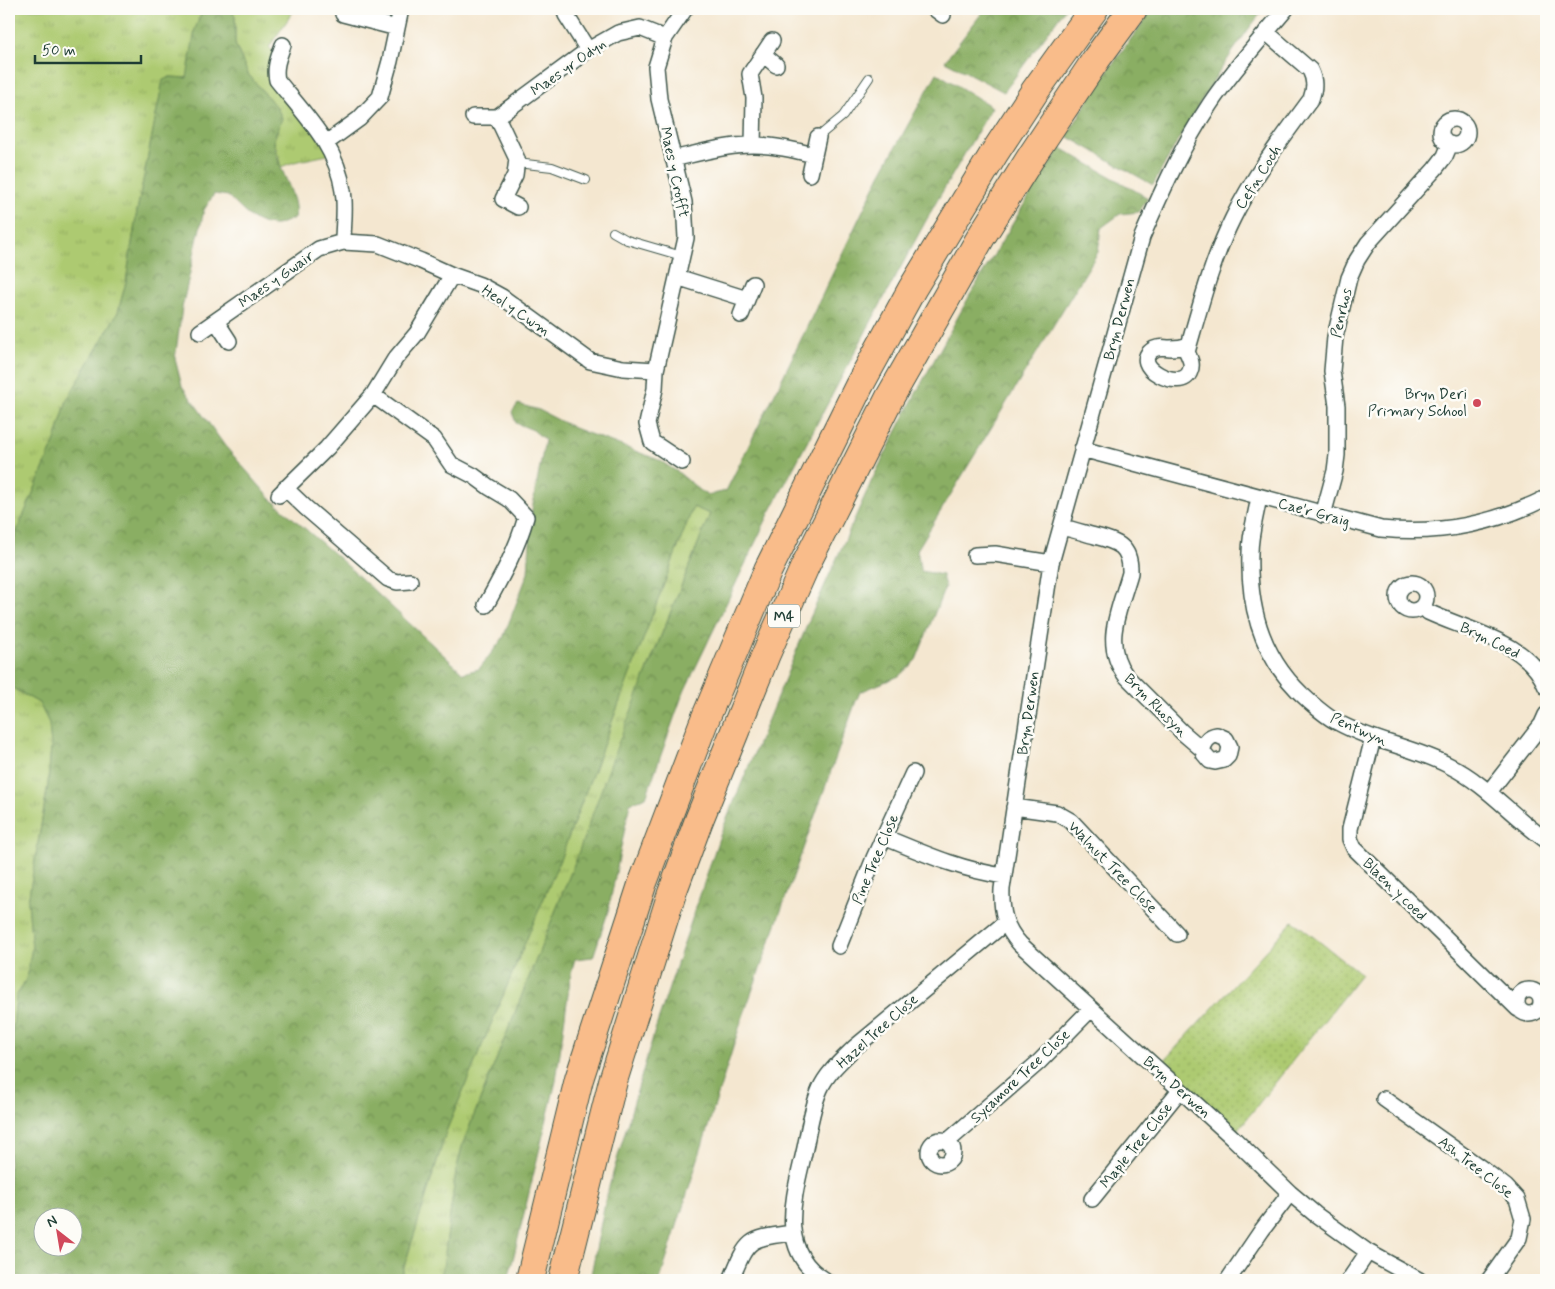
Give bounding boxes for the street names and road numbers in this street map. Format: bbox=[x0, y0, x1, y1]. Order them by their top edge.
street label: Maes yr Odyn bbox=[527, 34, 610, 101]
street label: Maes y Crofft bbox=[655, 125, 693, 219]
street label: Cefn Coch bbox=[1231, 141, 1287, 213]
street label: Maes y Gwair bbox=[235, 247, 318, 313]
street label: Bryn Derwen bbox=[1099, 276, 1141, 363]
street label: Heol y Cwm bbox=[477, 281, 554, 341]
street label: Penrhos bbox=[1327, 286, 1357, 340]
street label: Cae'r Graig bbox=[1276, 494, 1352, 532]
road number: M4 bbox=[768, 604, 800, 628]
street label: Bryn Coed bbox=[1456, 618, 1523, 664]
street label: Bryn Derwen bbox=[1013, 670, 1045, 756]
street label: Bryn Rhosyn bbox=[1119, 670, 1192, 742]
street label: Pentwyn bbox=[1327, 709, 1390, 751]
street label: Pine Tree Close bbox=[848, 811, 904, 908]
street label: Walnut Tree Close bbox=[1063, 817, 1161, 918]
street label: Blaen y coed bbox=[1358, 854, 1431, 926]
street label: Hazel Tree Close bbox=[833, 990, 923, 1074]
street label: Sycamore Tree Close bbox=[967, 1025, 1075, 1128]
street label: Bryn Derwen bbox=[1138, 1052, 1214, 1123]
street label: Maple Tree Close bbox=[1096, 1098, 1178, 1193]
street label: Ash Tree Close bbox=[1434, 1132, 1517, 1203]

